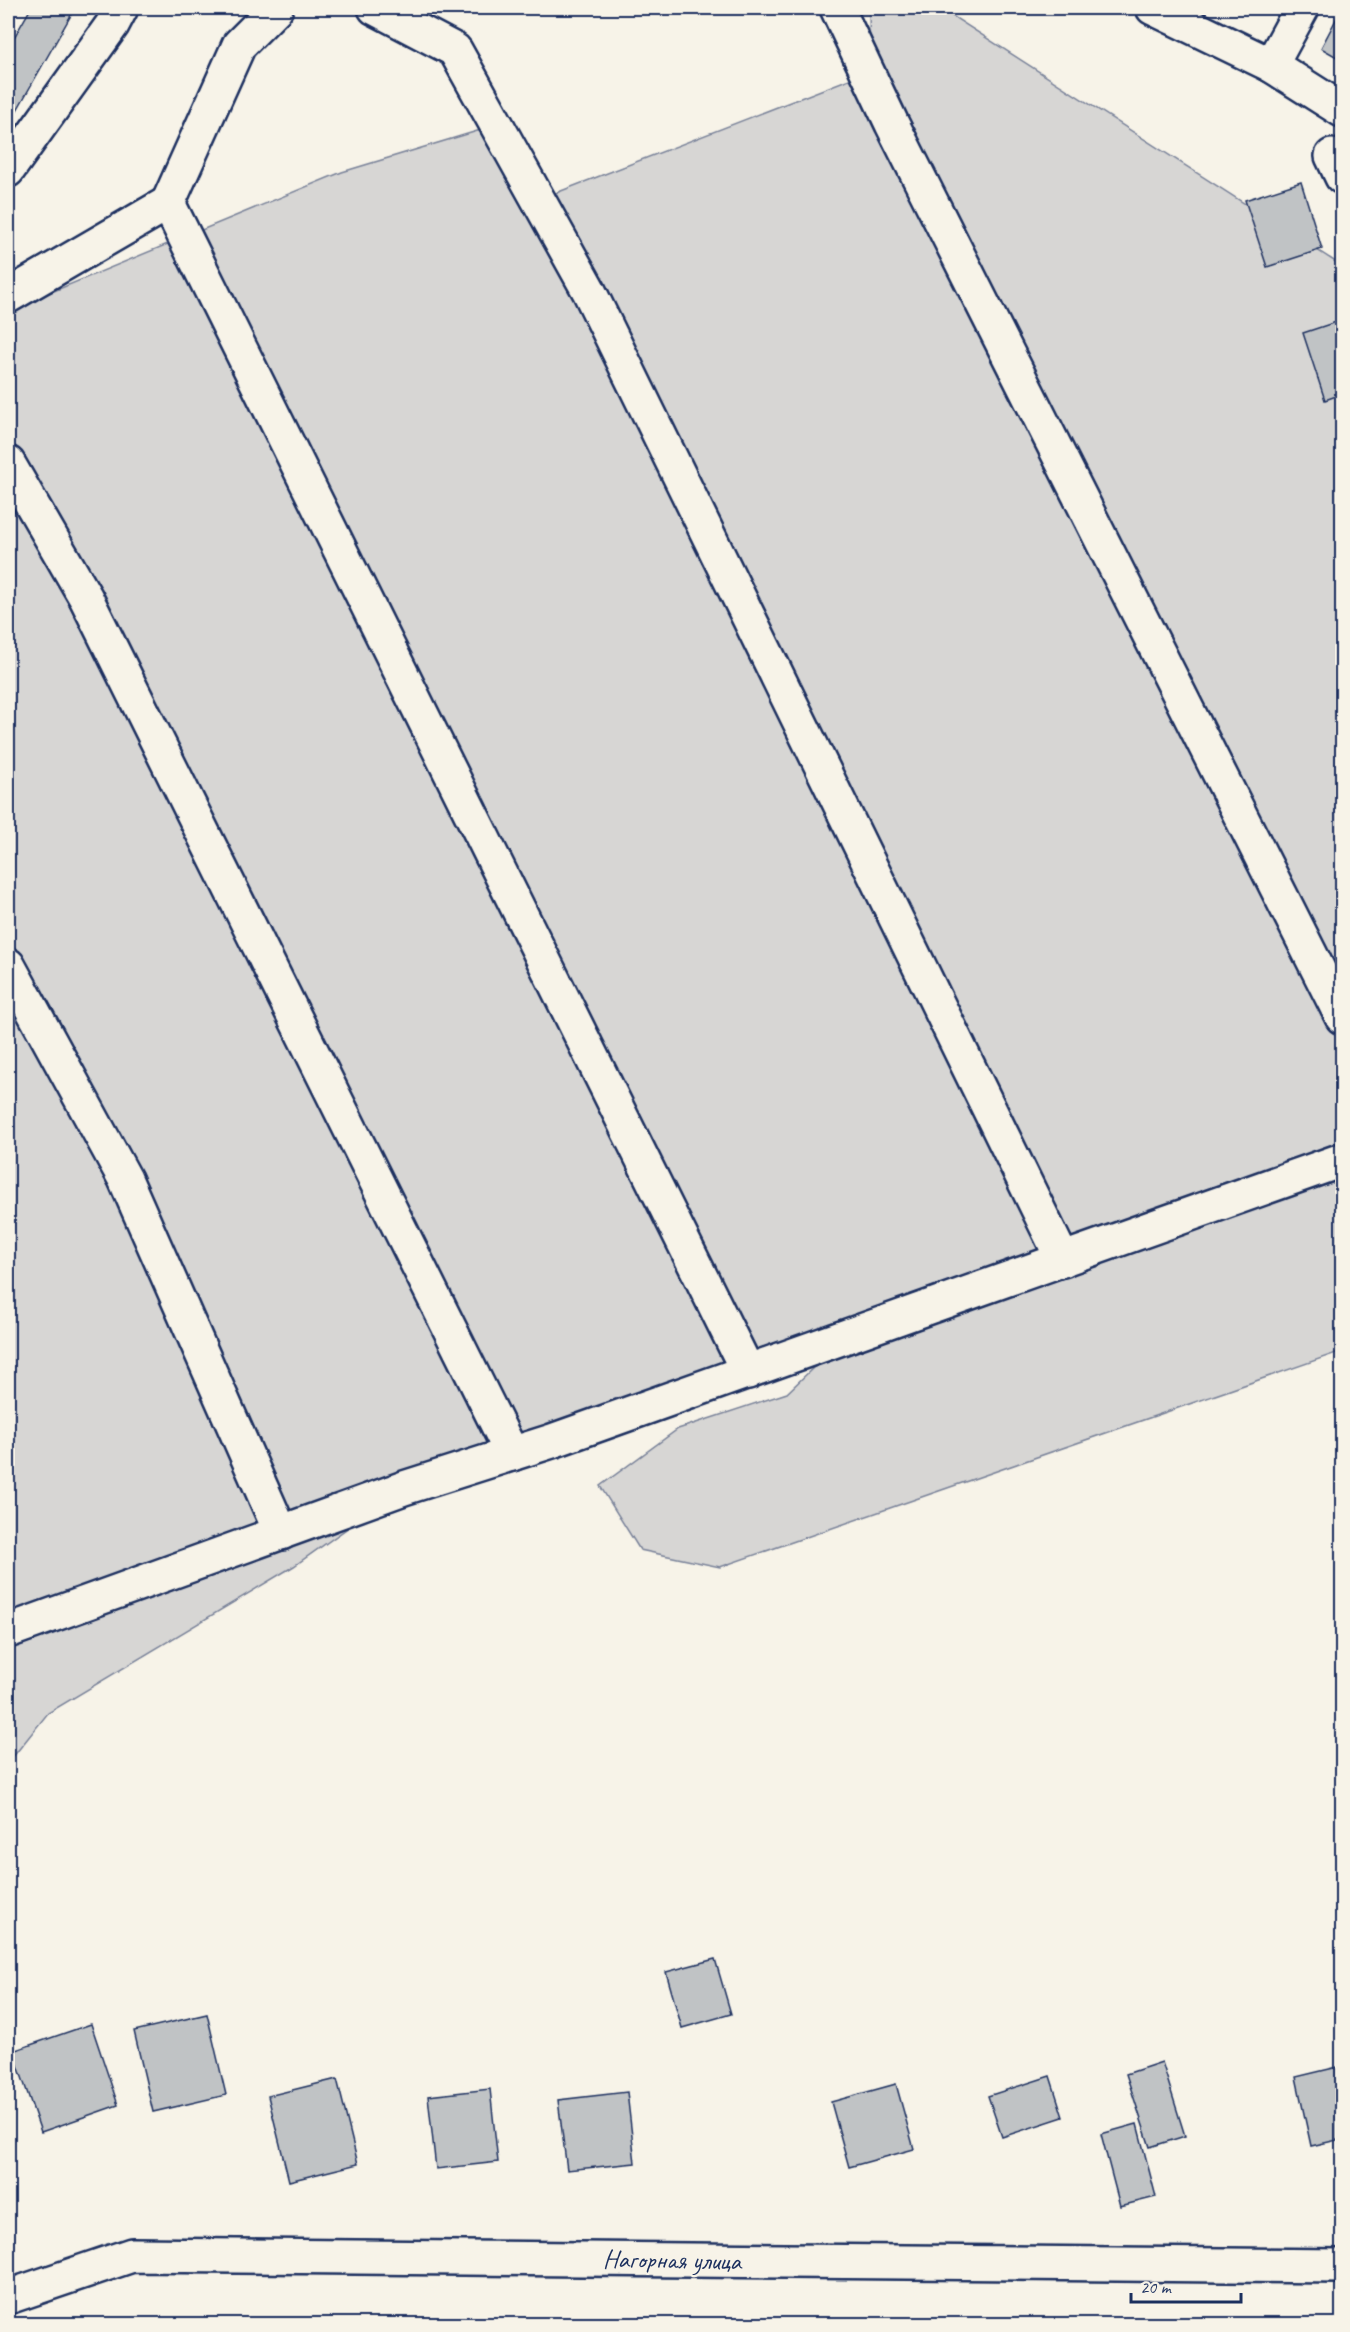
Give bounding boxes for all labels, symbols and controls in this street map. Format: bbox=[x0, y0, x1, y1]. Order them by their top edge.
street label: Нагорная улица bbox=[603, 2242, 743, 2278]
scale bar bbox=[1131, 2266, 1240, 2304]
text: 20 m bbox=[1140, 2276, 1173, 2298]

